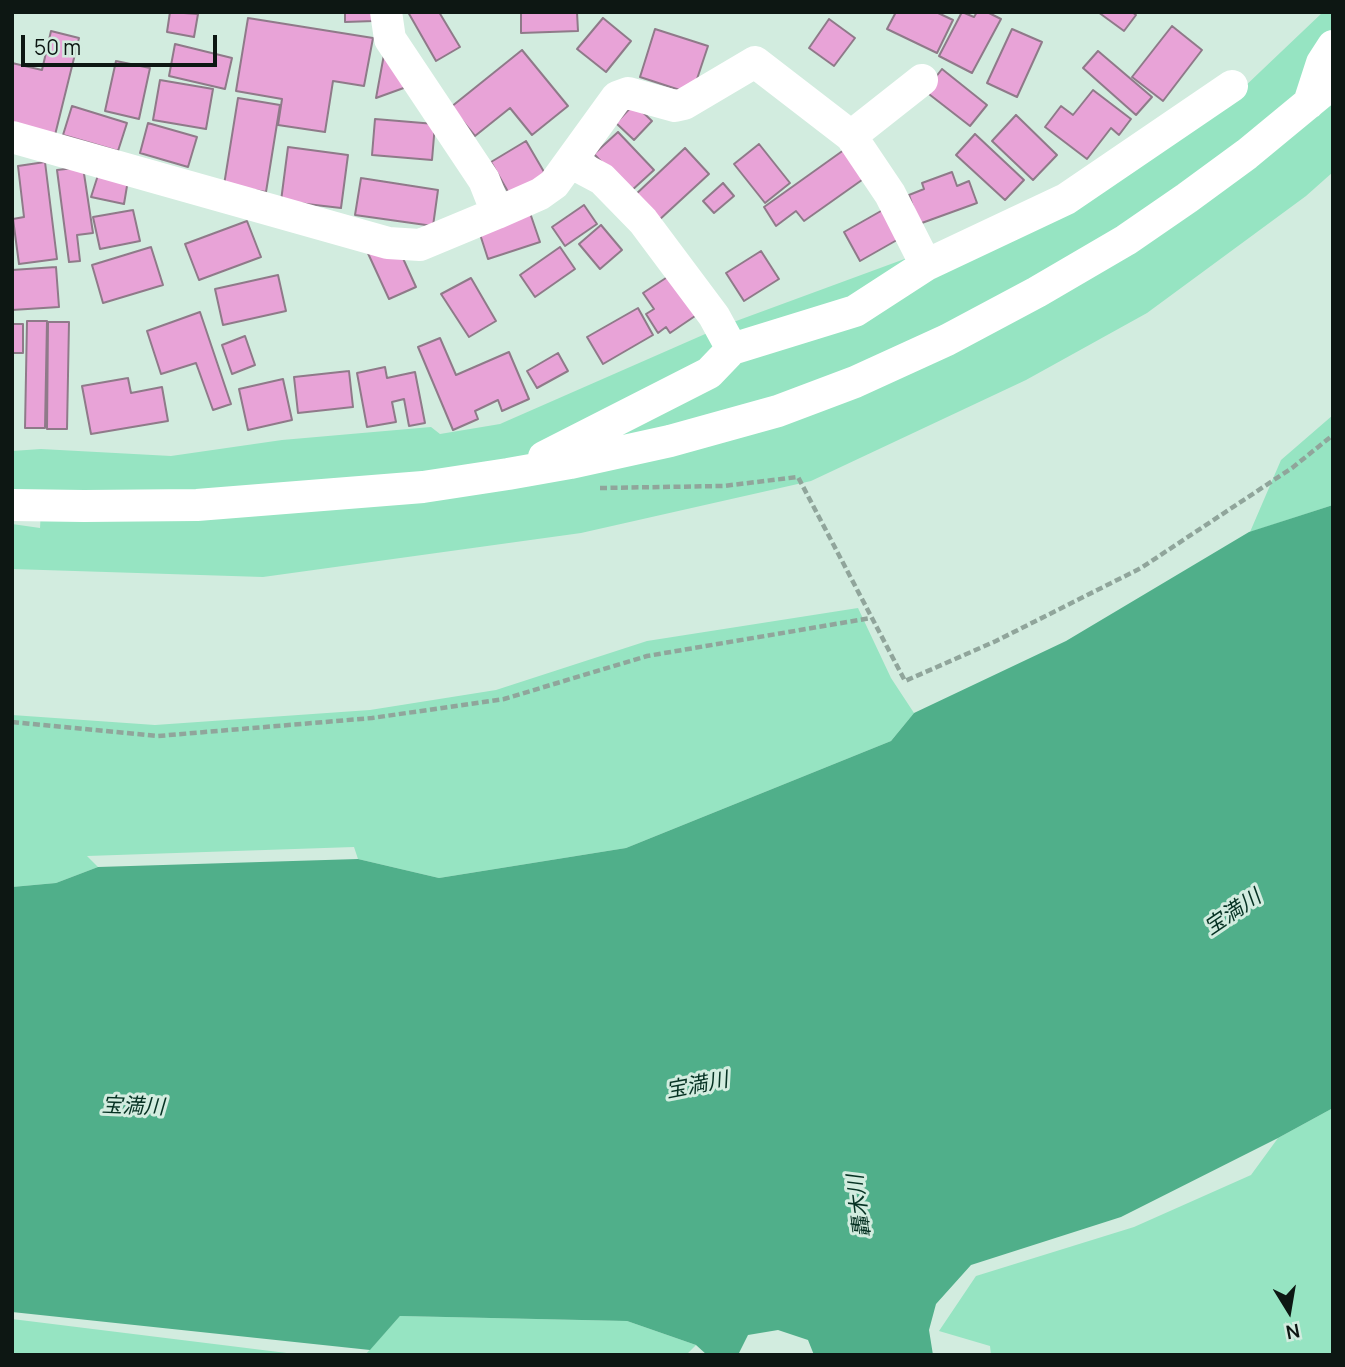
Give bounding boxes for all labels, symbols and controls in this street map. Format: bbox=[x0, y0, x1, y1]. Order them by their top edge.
scale bar bbox=[24, 21, 220, 65]
text: 50 m bbox=[34, 33, 81, 61]
water label: 宝満川 bbox=[1200, 885, 1266, 941]
water label: 宝満川 bbox=[664, 1068, 730, 1104]
water label: 宝満川 bbox=[101, 1093, 165, 1121]
water label: 轟木川 bbox=[844, 1173, 876, 1239]
north arrow bbox=[1254, 1276, 1324, 1346]
text: N bbox=[1284, 1318, 1302, 1346]

